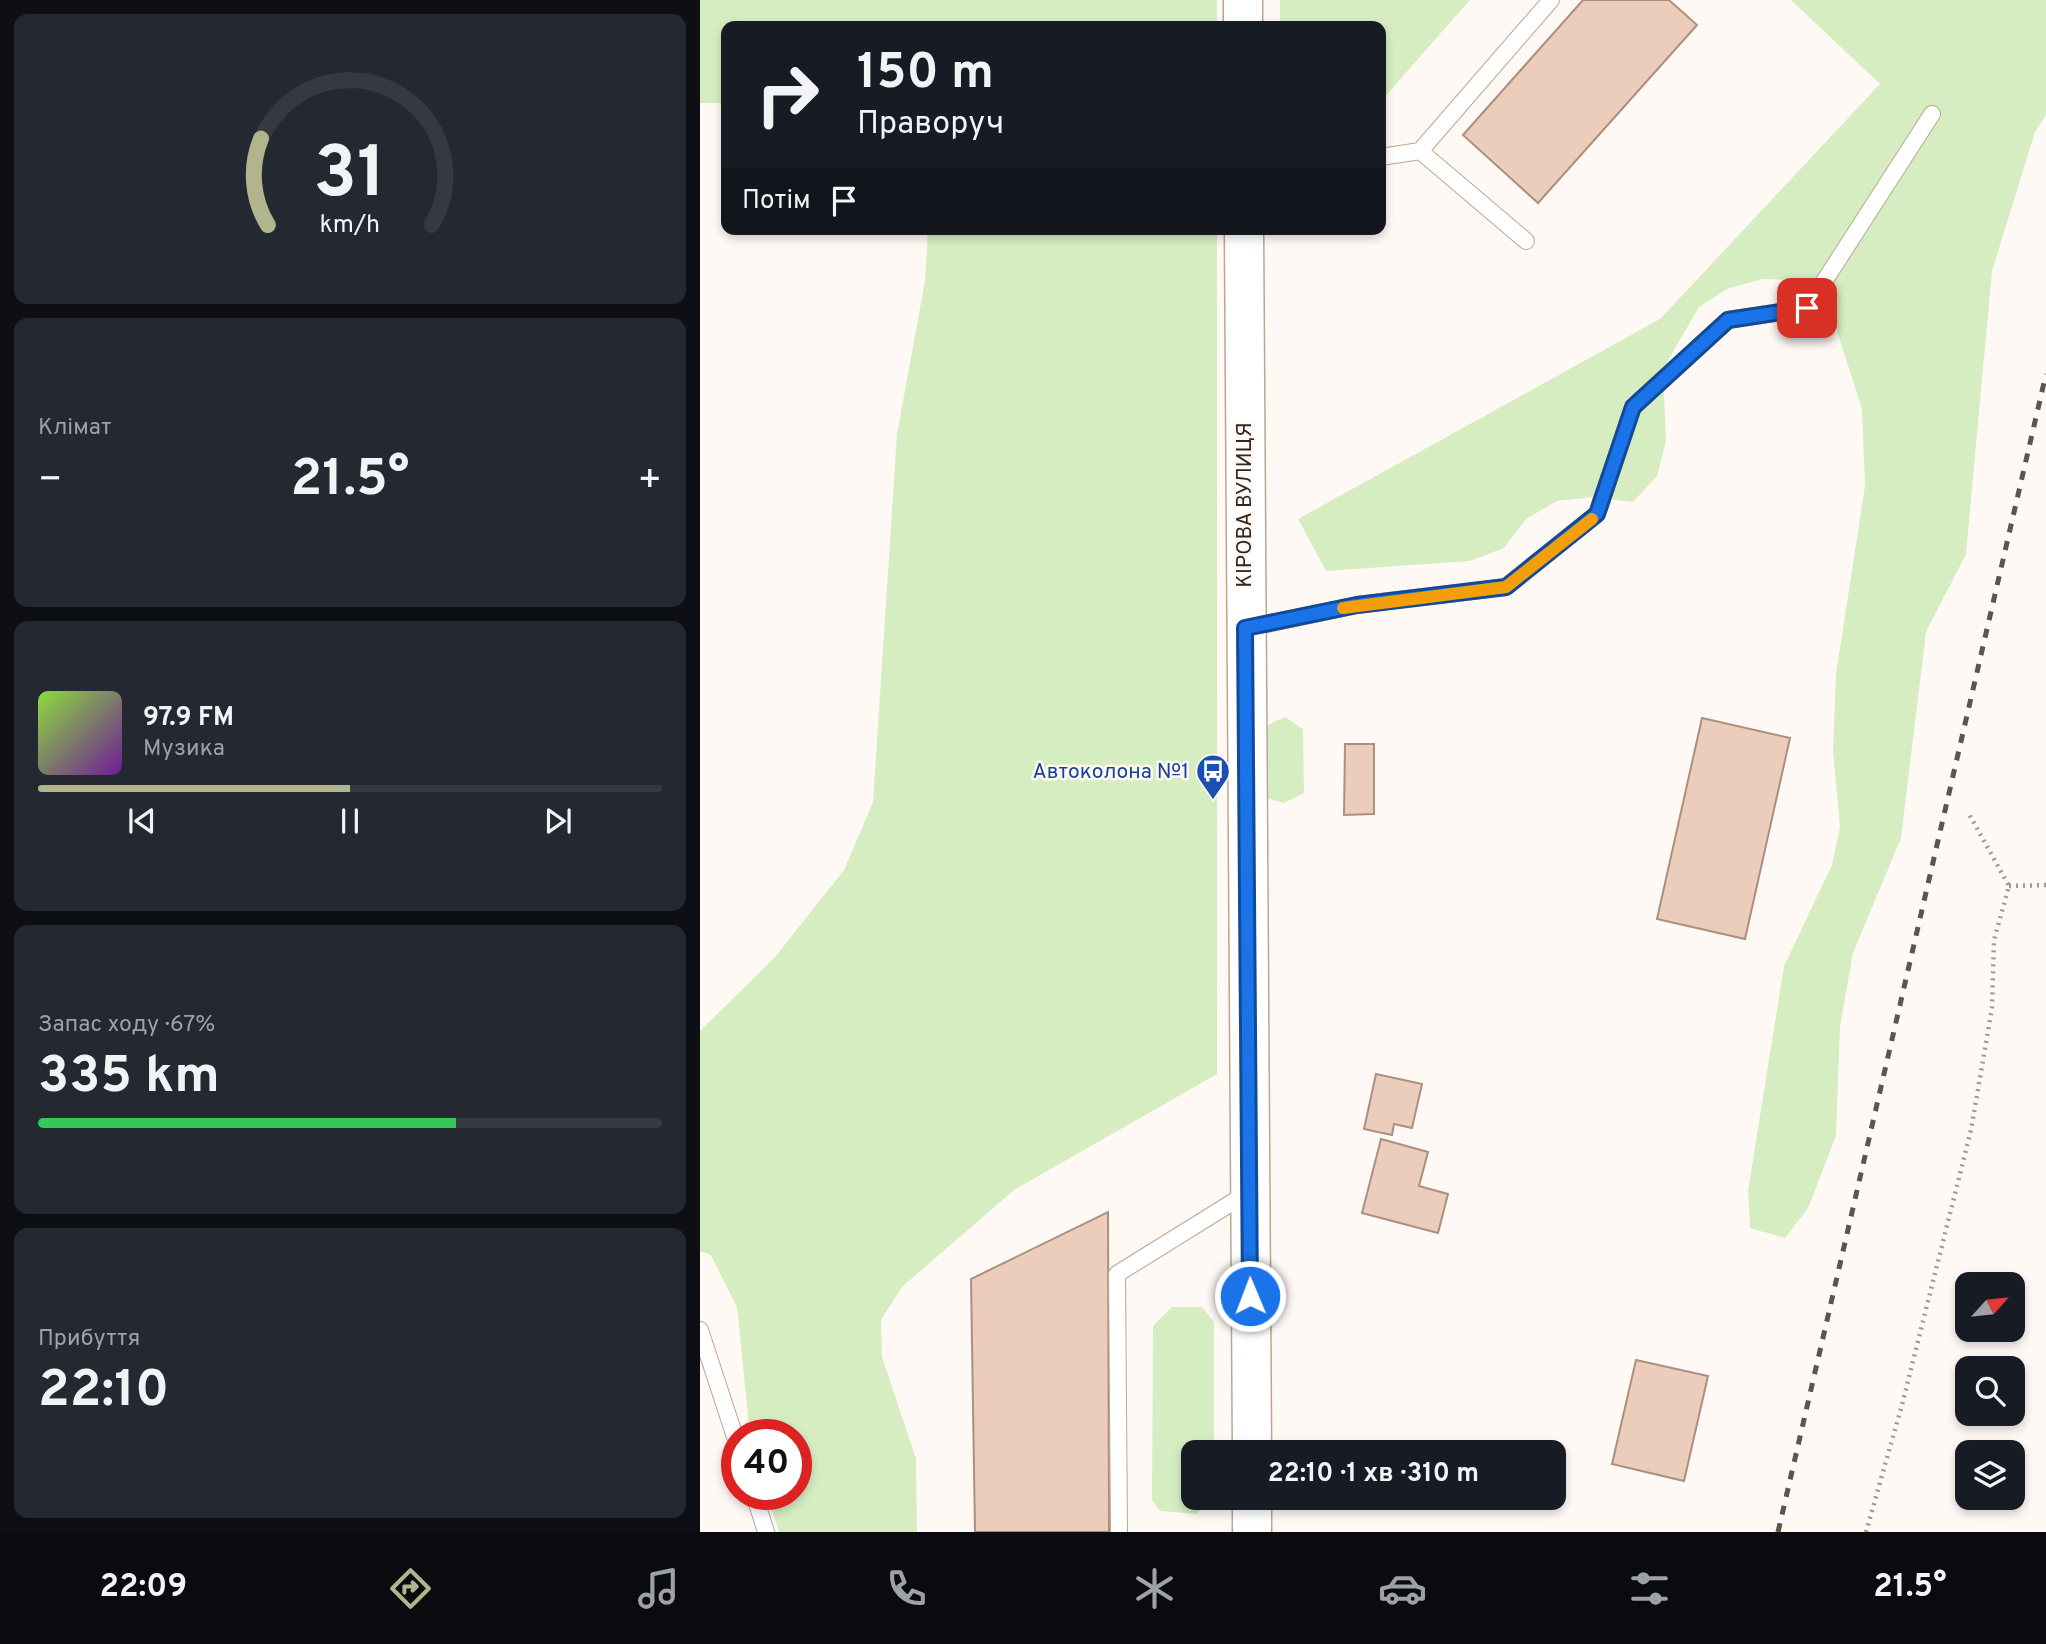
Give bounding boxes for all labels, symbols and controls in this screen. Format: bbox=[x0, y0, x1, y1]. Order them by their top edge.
text: 150 m bbox=[857, 44, 994, 106]
icon: right bbox=[742, 49, 833, 140]
text: Праворуч bbox=[857, 105, 1004, 145]
text: 31 bbox=[314, 131, 386, 223]
icon: arrive bbox=[825, 182, 863, 220]
text: Потім bbox=[742, 185, 811, 218]
text: km/h bbox=[320, 210, 380, 242]
pin bbox=[1777, 278, 1837, 338]
icon: arrive bbox=[1788, 289, 1826, 327]
text: Клімат bbox=[38, 414, 111, 443]
street label: КІРОВА ВУЛИЦЯ bbox=[1232, 422, 1259, 588]
text: 21.5° bbox=[291, 448, 409, 514]
text: − bbox=[38, 457, 63, 506]
text: + bbox=[637, 457, 662, 506]
text: 97.9 FM bbox=[143, 702, 234, 735]
text: Музика bbox=[143, 735, 225, 764]
bus stop icon: Автоколона №1 bbox=[1194, 752, 1232, 801]
place label: Автоколона №1 bbox=[1032, 759, 1189, 786]
icon: previous bbox=[123, 802, 161, 840]
icon: pause bbox=[331, 802, 369, 840]
icon: next bbox=[539, 802, 577, 840]
text: Запас ходу · 67% bbox=[38, 1011, 215, 1040]
text: 335 km bbox=[38, 1045, 220, 1111]
position arrow bbox=[1213, 1259, 1287, 1333]
north arrow bbox=[1955, 1272, 2025, 1342]
map controls bbox=[1955, 1272, 2025, 1510]
text: Прибуття bbox=[38, 1325, 140, 1354]
button: search bbox=[1955, 1356, 2025, 1426]
text: 22:10 bbox=[38, 1359, 169, 1425]
speed limit sign: 40 bbox=[721, 1419, 812, 1510]
button: layers bbox=[1955, 1440, 2025, 1510]
text: 22:10 · 1 хв · 310 m bbox=[1268, 1458, 1479, 1491]
icon: directions bbox=[386, 1564, 435, 1613]
icon: music bbox=[634, 1564, 683, 1613]
icon: phone bbox=[882, 1564, 931, 1613]
icon: climate bbox=[1130, 1564, 1179, 1613]
icon: car bbox=[1378, 1564, 1427, 1613]
icon: filters bbox=[1625, 1564, 1674, 1613]
text: 22:09 bbox=[99, 1568, 187, 1608]
text: 21.5° bbox=[1873, 1568, 1946, 1608]

